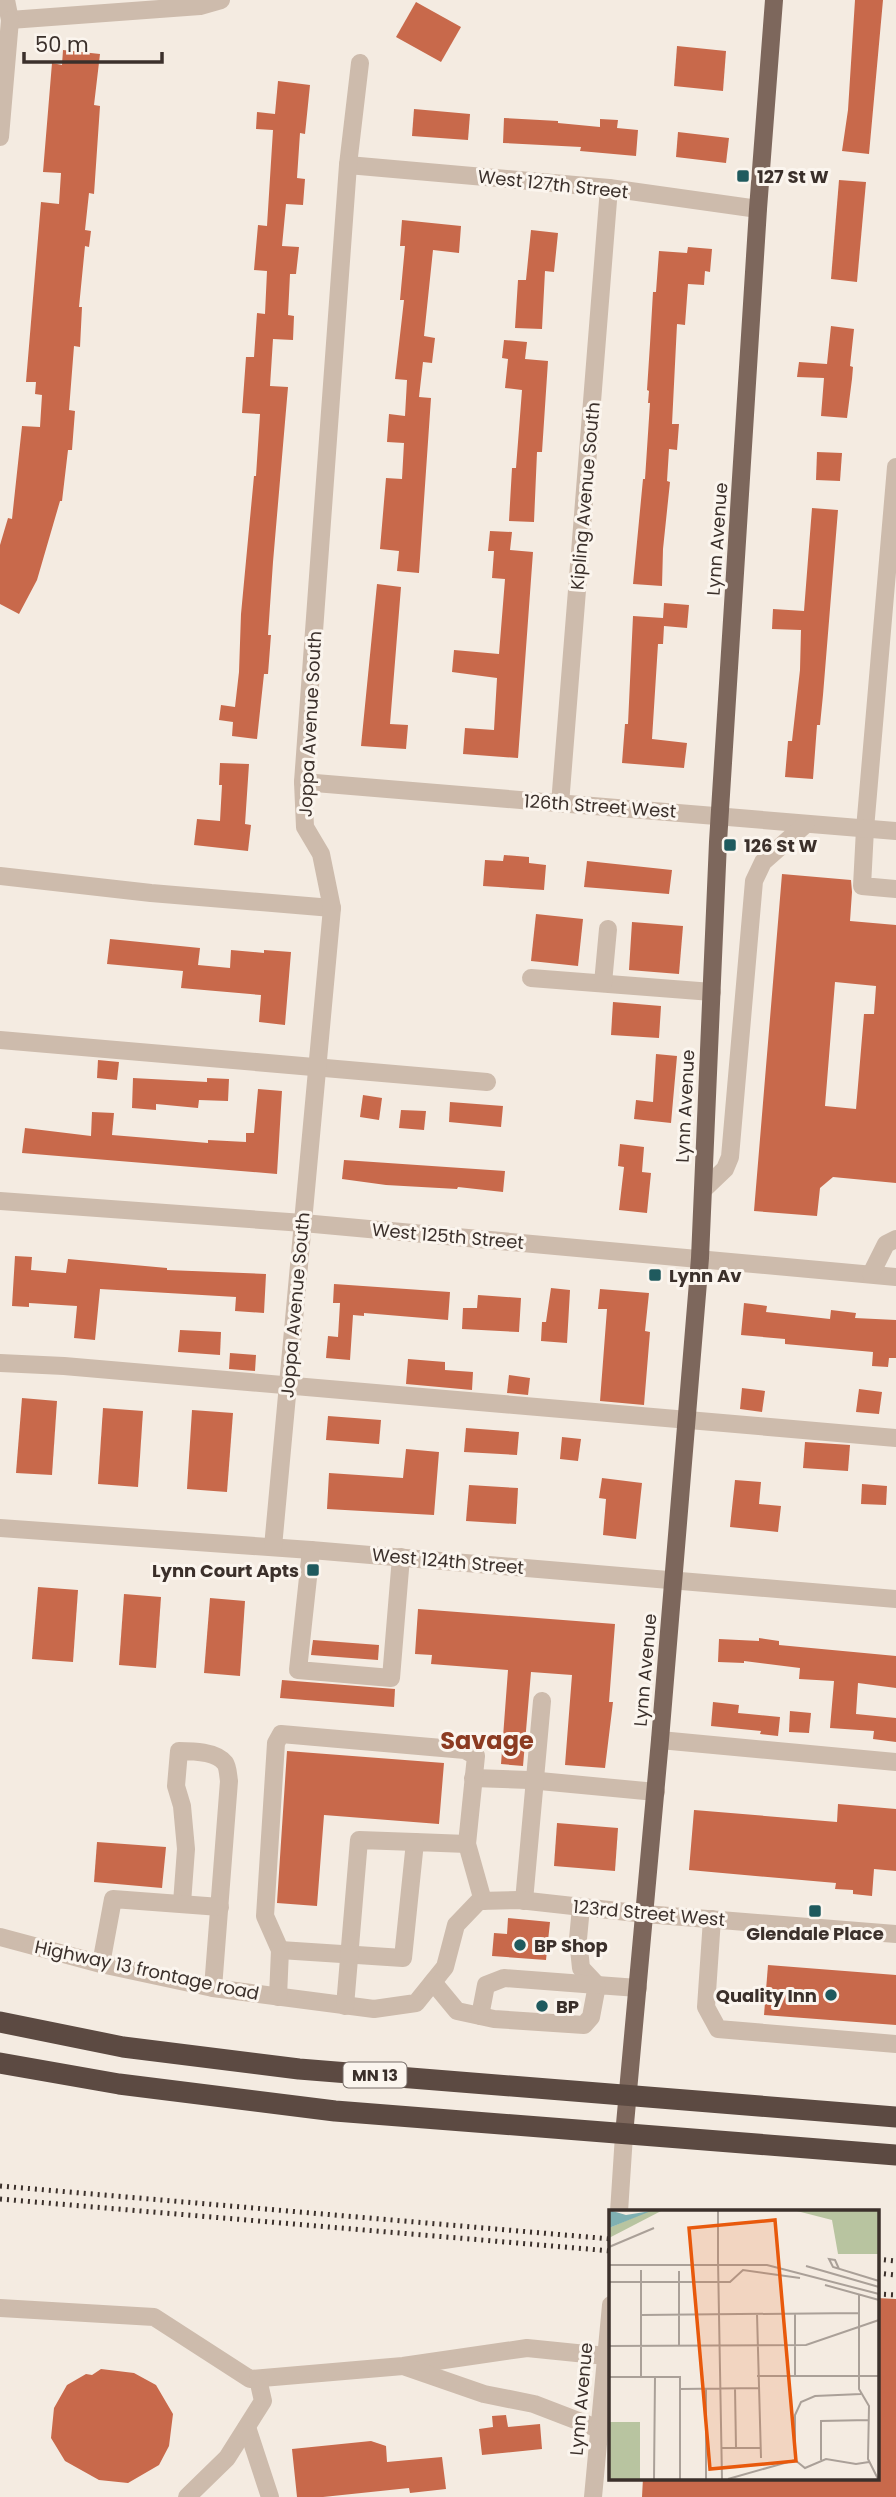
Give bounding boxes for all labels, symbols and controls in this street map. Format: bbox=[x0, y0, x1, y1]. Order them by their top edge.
scale bar bbox=[24, 21, 163, 65]
text: 50 m bbox=[35, 30, 89, 59]
street label: West 127th Street bbox=[477, 164, 629, 204]
place label: 127 St W bbox=[757, 164, 829, 189]
marker: 127 St W bbox=[735, 168, 751, 184]
street label: Kipling Avenue South bbox=[564, 401, 606, 591]
street label: Lynn Avenue bbox=[701, 482, 733, 596]
street label: Joppa Avenue South bbox=[293, 630, 327, 818]
street label: 126th Street West bbox=[523, 788, 677, 824]
place label: 126 St W bbox=[744, 833, 818, 858]
marker: 126 St W bbox=[722, 837, 738, 853]
street label: Lynn Avenue bbox=[670, 1049, 700, 1163]
street label: Joppa Avenue South bbox=[274, 1211, 316, 1399]
street label: West 125th Street bbox=[371, 1217, 525, 1255]
place label: Lynn Av bbox=[669, 1263, 742, 1288]
marker: Lynn Av bbox=[647, 1267, 663, 1283]
street label: West 124th Street bbox=[371, 1542, 525, 1580]
place label: Lynn Court Apts bbox=[152, 1558, 299, 1583]
marker: Lynn Court Apts bbox=[305, 1562, 321, 1578]
street label: Lynn Avenue bbox=[628, 1612, 662, 1728]
district label: Savage bbox=[440, 1724, 534, 1757]
street label: 123rd Street West bbox=[572, 1894, 726, 1932]
marker: Glendale Place bbox=[807, 1903, 823, 1919]
place label: Glendale Place bbox=[746, 1921, 884, 1946]
place label: BP Shop bbox=[534, 1933, 608, 1958]
street label: Highway 13 frontage road bbox=[33, 1934, 261, 2006]
marker: BP Shop bbox=[512, 1937, 528, 1953]
place label: Quality Inn bbox=[716, 1983, 817, 2008]
marker: Quality Inn bbox=[823, 1987, 839, 2003]
place label: BP bbox=[556, 1994, 579, 2019]
marker: BP bbox=[534, 1998, 550, 2014]
road number: MN 13 bbox=[344, 2062, 406, 2088]
inset map bbox=[609, 2210, 878, 2480]
street label: Lynn Avenue bbox=[564, 2341, 598, 2457]

